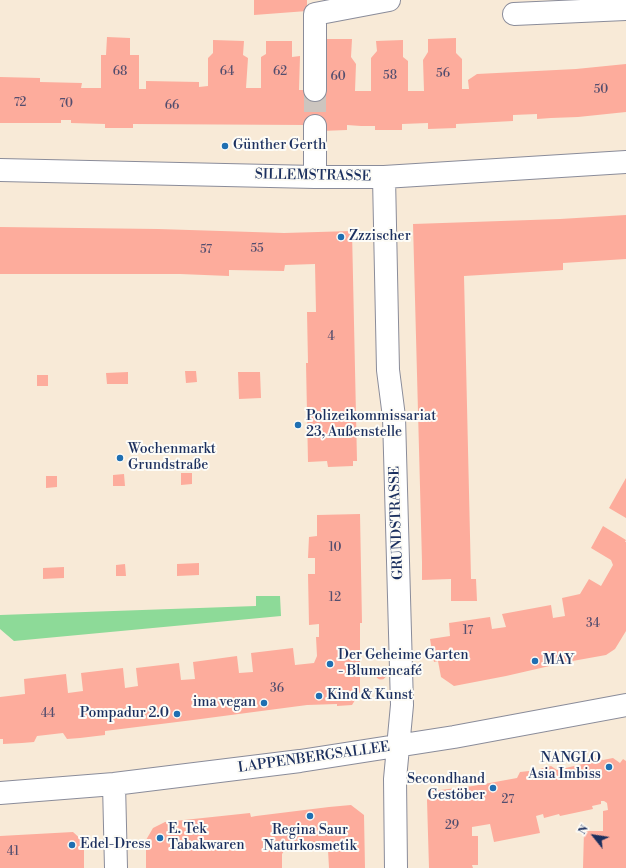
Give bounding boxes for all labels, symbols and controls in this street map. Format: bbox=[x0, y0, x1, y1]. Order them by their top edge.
house number: 68 bbox=[113, 65, 127, 79]
house number: 64 bbox=[220, 65, 234, 79]
house number: 62 bbox=[273, 65, 287, 79]
house number: 56 bbox=[436, 67, 450, 81]
house number: 58 bbox=[383, 69, 397, 83]
house number: 60 bbox=[330, 70, 346, 84]
house number: 50 bbox=[594, 83, 608, 97]
house number: 72 bbox=[14, 96, 26, 110]
house number: 70 bbox=[59, 97, 73, 111]
house number: 66 bbox=[165, 99, 179, 113]
place label: Günther Gerth bbox=[233, 138, 326, 154]
marker: Günther Gerth bbox=[220, 141, 230, 151]
street label: SILLEMSTRASSE bbox=[255, 167, 371, 185]
place label: Zzzischer bbox=[349, 229, 411, 245]
marker: Zzzischer bbox=[336, 232, 346, 242]
house number: 55 bbox=[250, 242, 264, 256]
house number: 57 bbox=[200, 243, 212, 257]
house number: 4 bbox=[327, 330, 335, 344]
place label: Polizeikommissariat 23, Außenstelle bbox=[306, 409, 436, 442]
marker: Polizeikommissariat 23, Außenstelle bbox=[293, 420, 303, 430]
place label: Wochenmarkt Grundstraße bbox=[128, 442, 216, 474]
marker: Wochenmarkt Grundstraße bbox=[115, 453, 125, 463]
street label: GRUNDSTRASSE bbox=[387, 466, 407, 580]
house number: 10 bbox=[329, 541, 341, 555]
house number: 12 bbox=[329, 591, 341, 605]
house number: 34 bbox=[586, 617, 600, 631]
house number: 17 bbox=[463, 624, 473, 638]
place label: Der Geheime Garten - Blumencafé bbox=[338, 648, 469, 680]
place label: MAY bbox=[543, 653, 574, 669]
marker: MAY bbox=[530, 656, 540, 666]
marker: Der Geheime Garten - Blumencafé bbox=[325, 659, 335, 669]
house number: 36 bbox=[270, 682, 284, 696]
place label: Kind & Kunst bbox=[327, 688, 413, 704]
marker: Kind & Kunst bbox=[314, 691, 324, 701]
place label: ima vegan bbox=[193, 695, 256, 711]
marker: ima vegan bbox=[259, 698, 269, 708]
place label: Pompadur 2.0 bbox=[80, 706, 169, 722]
house number: 44 bbox=[41, 707, 55, 721]
marker: Pompadur 2.0 bbox=[172, 709, 182, 719]
street label: LAPPENBERGSALLEE bbox=[237, 739, 391, 777]
place label: NANGLO Asia Imbiss bbox=[528, 751, 601, 784]
marker: NANGLO Asia Imbiss bbox=[604, 762, 614, 772]
place label: Secondhand Gestöber bbox=[407, 772, 485, 804]
marker: Secondhand Gestöber bbox=[488, 783, 498, 793]
house number: 27 bbox=[502, 793, 514, 807]
marker: Regina Saur Naturkosmetik bbox=[305, 811, 315, 821]
north arrow bbox=[574, 816, 614, 856]
house number: 29 bbox=[445, 819, 459, 833]
place label: E. Tek Tabakwaren bbox=[168, 822, 245, 854]
place label: Regina Saur Naturkosmetik bbox=[263, 823, 357, 856]
text: N bbox=[575, 823, 592, 837]
marker: E. Tek Tabakwaren bbox=[155, 833, 165, 843]
place label: Edel-Dress bbox=[80, 837, 151, 853]
marker: Edel-Dress bbox=[67, 840, 77, 850]
house number: 41 bbox=[7, 845, 19, 859]

